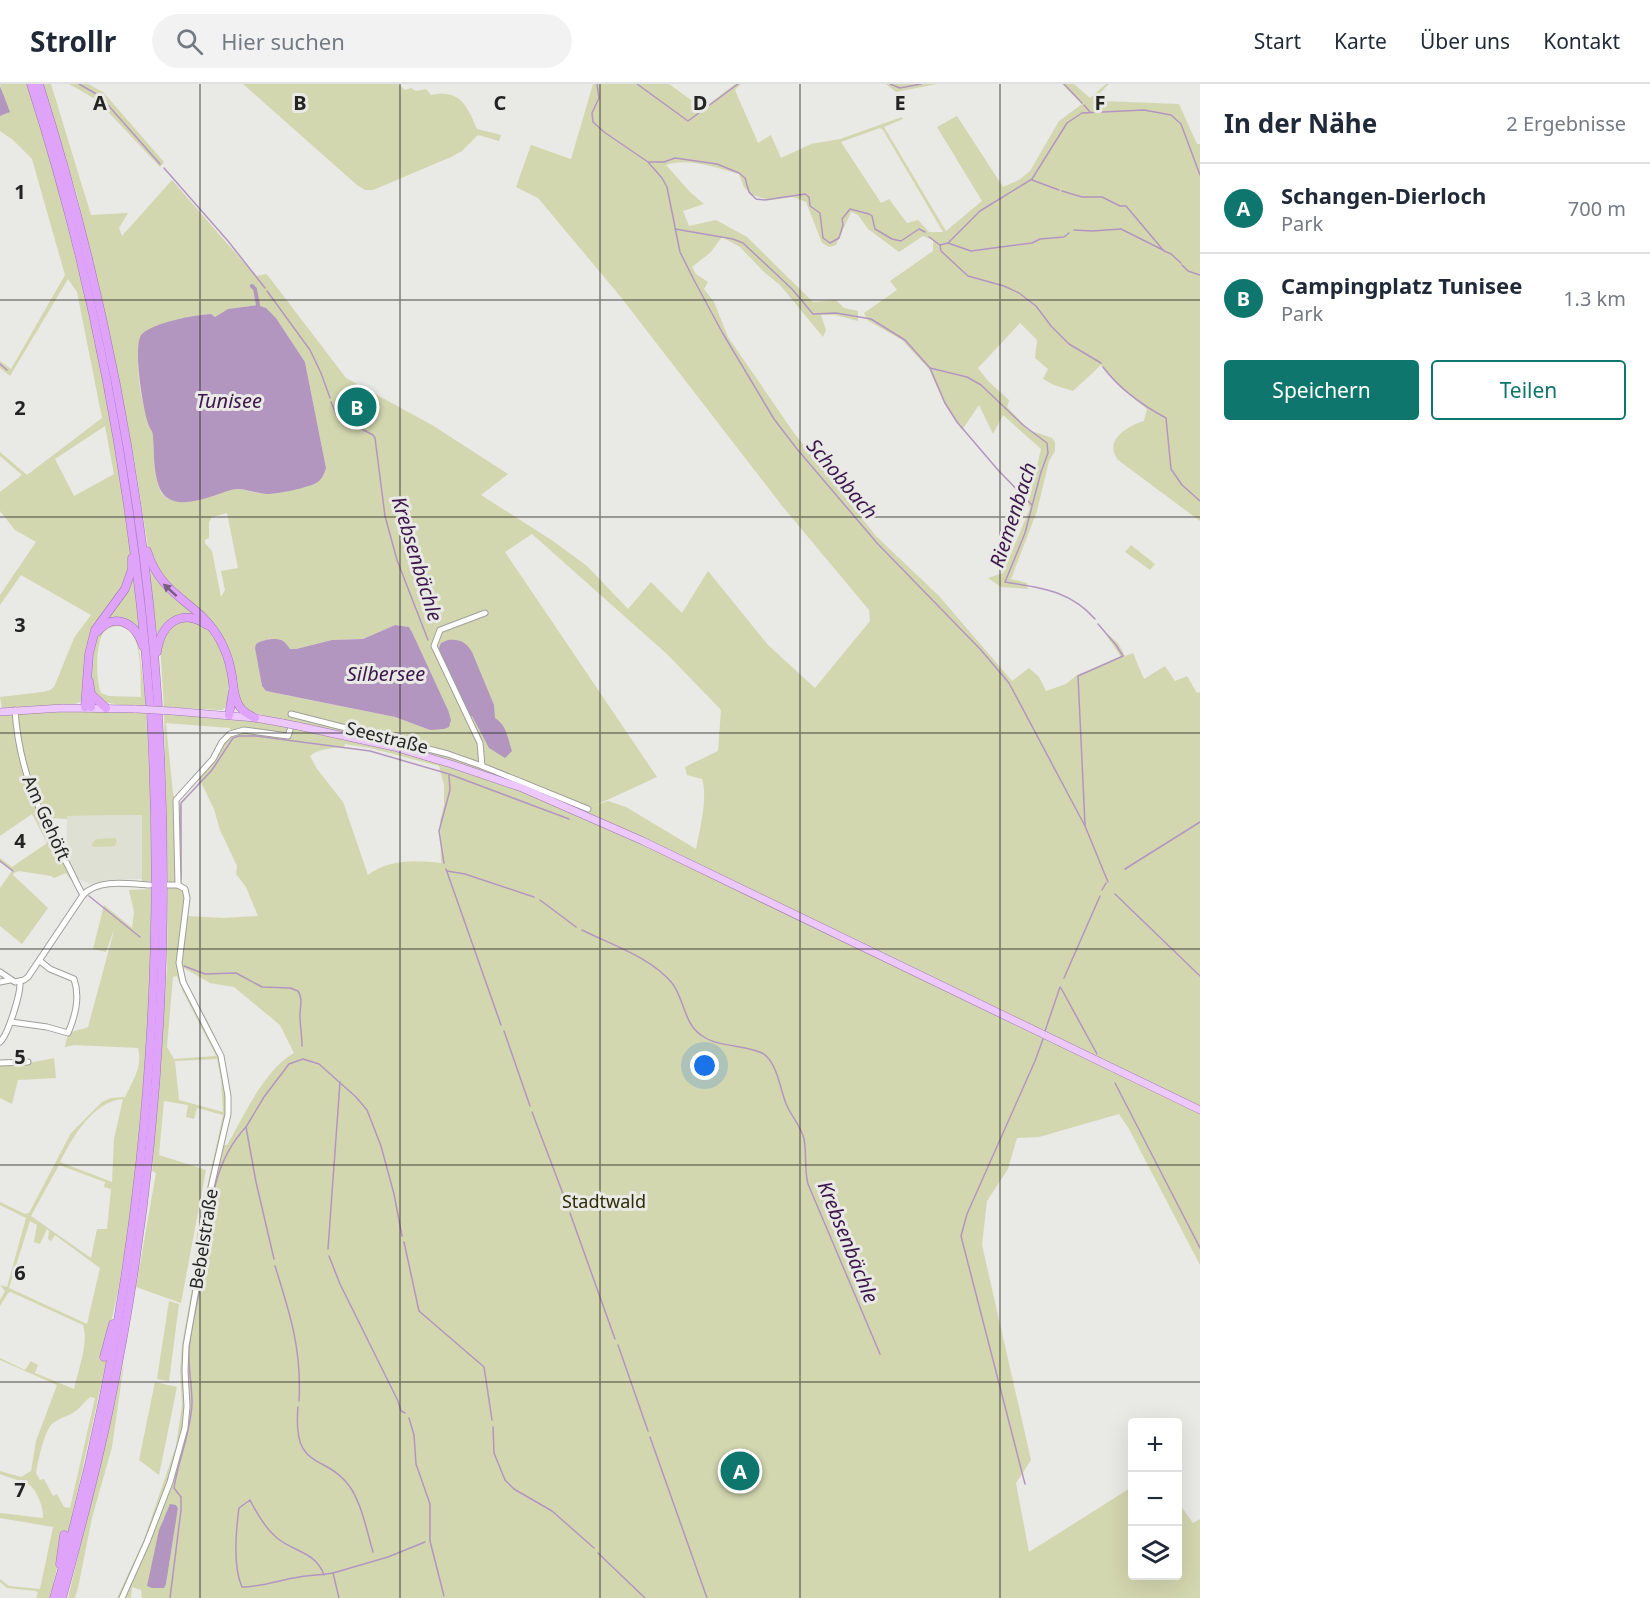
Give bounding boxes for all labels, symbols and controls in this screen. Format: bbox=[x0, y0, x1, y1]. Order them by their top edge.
search box bbox=[152, 14, 572, 68]
text: Strollr bbox=[30, 22, 116, 60]
icon: search bbox=[173, 25, 206, 58]
text: Hier suchen bbox=[221, 26, 345, 56]
text: Start bbox=[1254, 27, 1301, 55]
text: Karte bbox=[1334, 27, 1387, 55]
text: Über uns bbox=[1420, 27, 1510, 55]
text: Kontakt bbox=[1543, 27, 1620, 55]
text: A bbox=[93, 89, 107, 116]
text: B bbox=[293, 89, 307, 116]
text: C bbox=[494, 89, 507, 116]
text: D bbox=[693, 89, 707, 116]
text: E bbox=[894, 89, 906, 116]
text: F bbox=[1095, 89, 1105, 116]
text: In der Nähe bbox=[1224, 105, 1377, 141]
text: 2 Ergebnisse bbox=[1506, 110, 1626, 137]
text: 1 bbox=[14, 178, 26, 205]
text: Schangen-Dierloch bbox=[1281, 180, 1486, 210]
text: A bbox=[1237, 195, 1250, 222]
text: 700 m bbox=[1568, 195, 1626, 222]
text: Park bbox=[1281, 210, 1323, 237]
text: Campingplatz Tunisee bbox=[1281, 270, 1522, 300]
text: B bbox=[1237, 285, 1250, 312]
text: 1.3 km bbox=[1563, 285, 1626, 312]
text: Park bbox=[1281, 300, 1323, 327]
button: Speichern bbox=[1224, 360, 1419, 420]
button: Teilen bbox=[1431, 360, 1626, 420]
pin: B bbox=[338, 384, 376, 430]
water label: Tunisee bbox=[196, 387, 262, 414]
text: 2 bbox=[14, 394, 26, 421]
water label: Schobbach bbox=[801, 433, 884, 525]
water label: Riemenbach bbox=[983, 459, 1042, 571]
water label: Krebsenbächle bbox=[386, 493, 449, 625]
one-way arrow bbox=[163, 583, 178, 597]
text: 3 bbox=[14, 611, 26, 638]
water label: Silbersee bbox=[347, 660, 425, 687]
street label: Seestraße bbox=[344, 715, 431, 759]
street label: Am Gehöft bbox=[17, 771, 77, 864]
text: 4 bbox=[14, 827, 26, 854]
text: 5 bbox=[14, 1043, 26, 1070]
your location bbox=[690, 1051, 719, 1080]
water label: Krebsenbächle bbox=[812, 1177, 885, 1307]
street label: Bebelstraße bbox=[183, 1187, 223, 1291]
park label: Stadtwald bbox=[562, 1189, 646, 1213]
text: 6 bbox=[14, 1259, 26, 1286]
map controls bbox=[1128, 1418, 1182, 1580]
button: + bbox=[1128, 1418, 1182, 1472]
pin: A bbox=[720, 1448, 760, 1494]
button: − bbox=[1128, 1472, 1182, 1526]
text: 7 bbox=[14, 1476, 26, 1503]
button: layers bbox=[1128, 1526, 1182, 1580]

